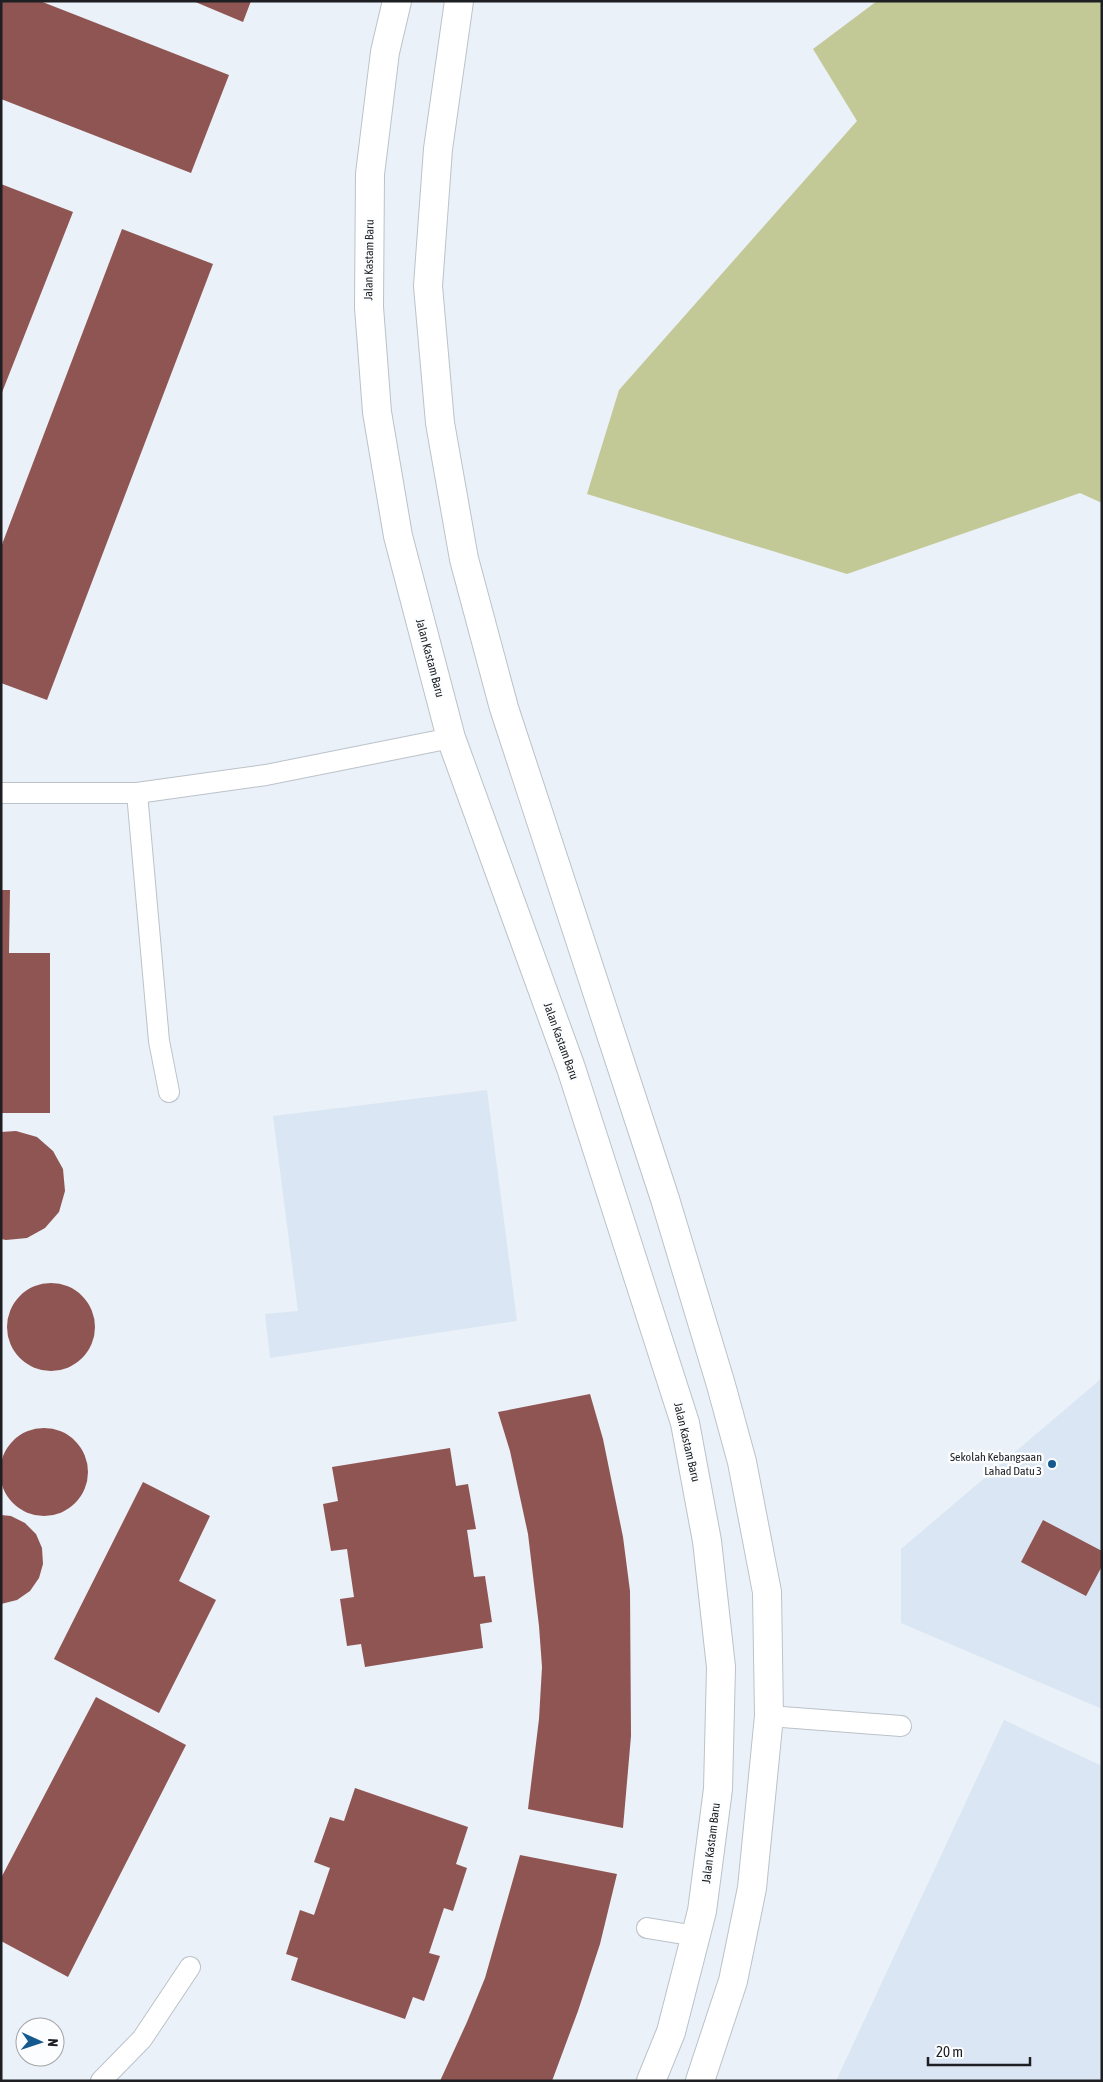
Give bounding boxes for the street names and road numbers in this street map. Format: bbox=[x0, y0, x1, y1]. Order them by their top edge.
street label: Jalan Kastam Baru bbox=[361, 219, 377, 301]
street label: Jalan Kastam Baru bbox=[413, 617, 447, 699]
street label: Jalan Kastam Baru bbox=[541, 1001, 582, 1082]
street label: Jalan Kastam Baru bbox=[671, 1401, 703, 1483]
street label: Jalan Kastam Baru bbox=[699, 1802, 723, 1884]

